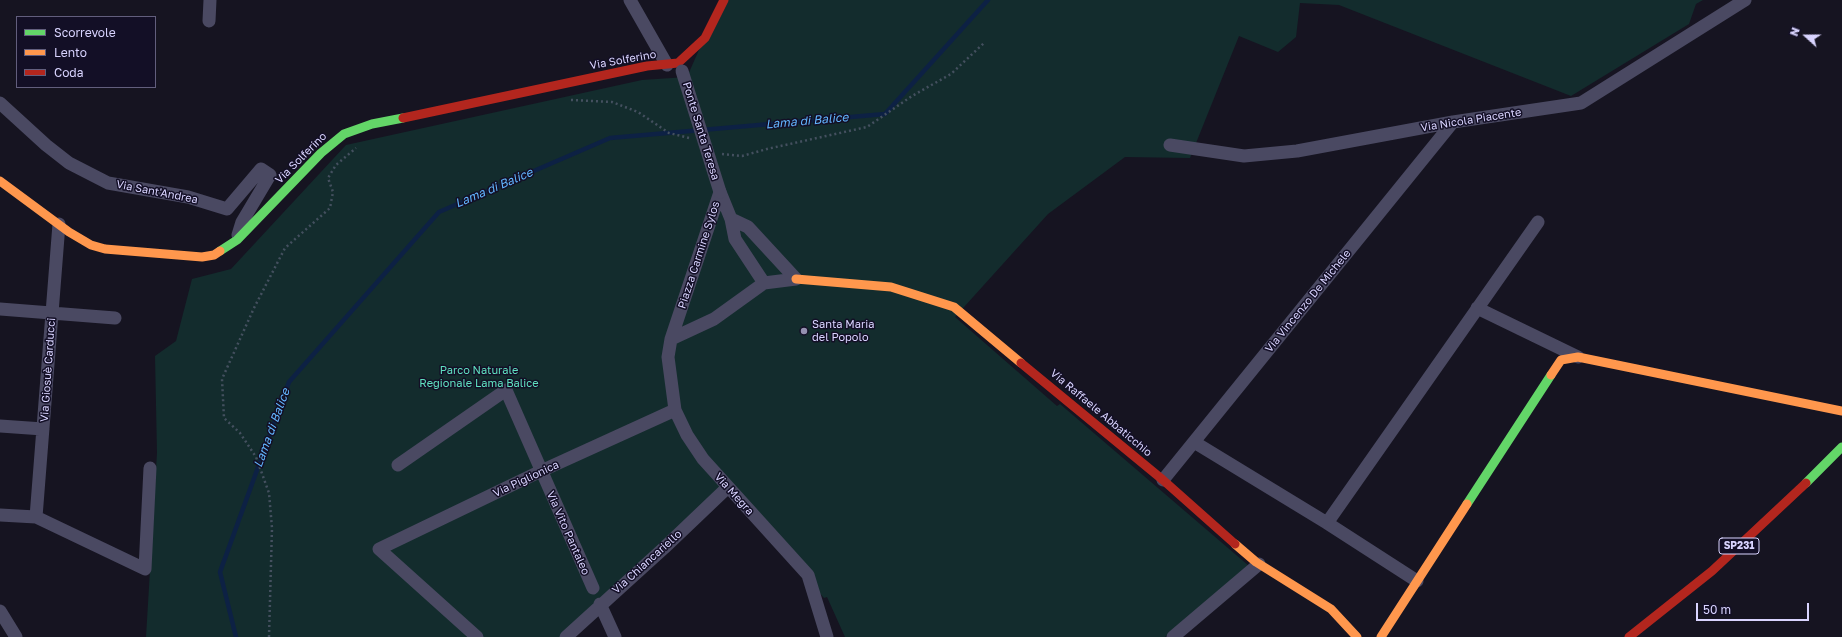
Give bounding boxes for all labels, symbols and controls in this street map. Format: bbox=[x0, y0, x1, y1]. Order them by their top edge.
legend bbox=[16, 16, 156, 88]
north arrow bbox=[1786, 16, 1826, 56]
text: Scorrevole bbox=[54, 25, 116, 40]
text: N bbox=[1787, 25, 1802, 38]
text: Lento bbox=[54, 45, 87, 60]
street label: Via Solferino bbox=[589, 48, 657, 72]
text: Coda bbox=[54, 65, 84, 80]
street label: Ponte Santa Teresa bbox=[680, 80, 722, 182]
street label: Via Nicola Piacente bbox=[1420, 106, 1522, 134]
water label: Lama di Balice bbox=[765, 110, 849, 132]
street label: Via Solferino bbox=[273, 130, 329, 186]
water label: Lama di Balice bbox=[453, 165, 535, 211]
street label: Via Sant'Andrea bbox=[115, 178, 199, 206]
street label: Piazza Carmine Sylos bbox=[675, 200, 723, 310]
street label: Via Vincenzo De Michele bbox=[1262, 247, 1354, 355]
street label: Via Giosuè Carducci bbox=[38, 317, 58, 423]
place label: Santa Maria del Popolo bbox=[812, 318, 874, 344]
marker: Santa Maria del Popolo bbox=[799, 326, 809, 336]
park label: Parco Naturale Regionale Lama Balice bbox=[419, 364, 539, 390]
street label: Via Raffaele Abbaticchio bbox=[1048, 367, 1154, 459]
water label: Lama di Balice bbox=[251, 386, 293, 470]
street label: Via Piglionica bbox=[491, 458, 561, 500]
street label: Via Megra bbox=[712, 470, 756, 518]
street label: Via Vito Pantaleo bbox=[544, 489, 592, 577]
street label: Via Chiancariello bbox=[610, 527, 684, 597]
road number: SP231 bbox=[1719, 538, 1759, 554]
scale bar bbox=[1698, 595, 1811, 621]
text: 50 m bbox=[1703, 602, 1731, 617]

